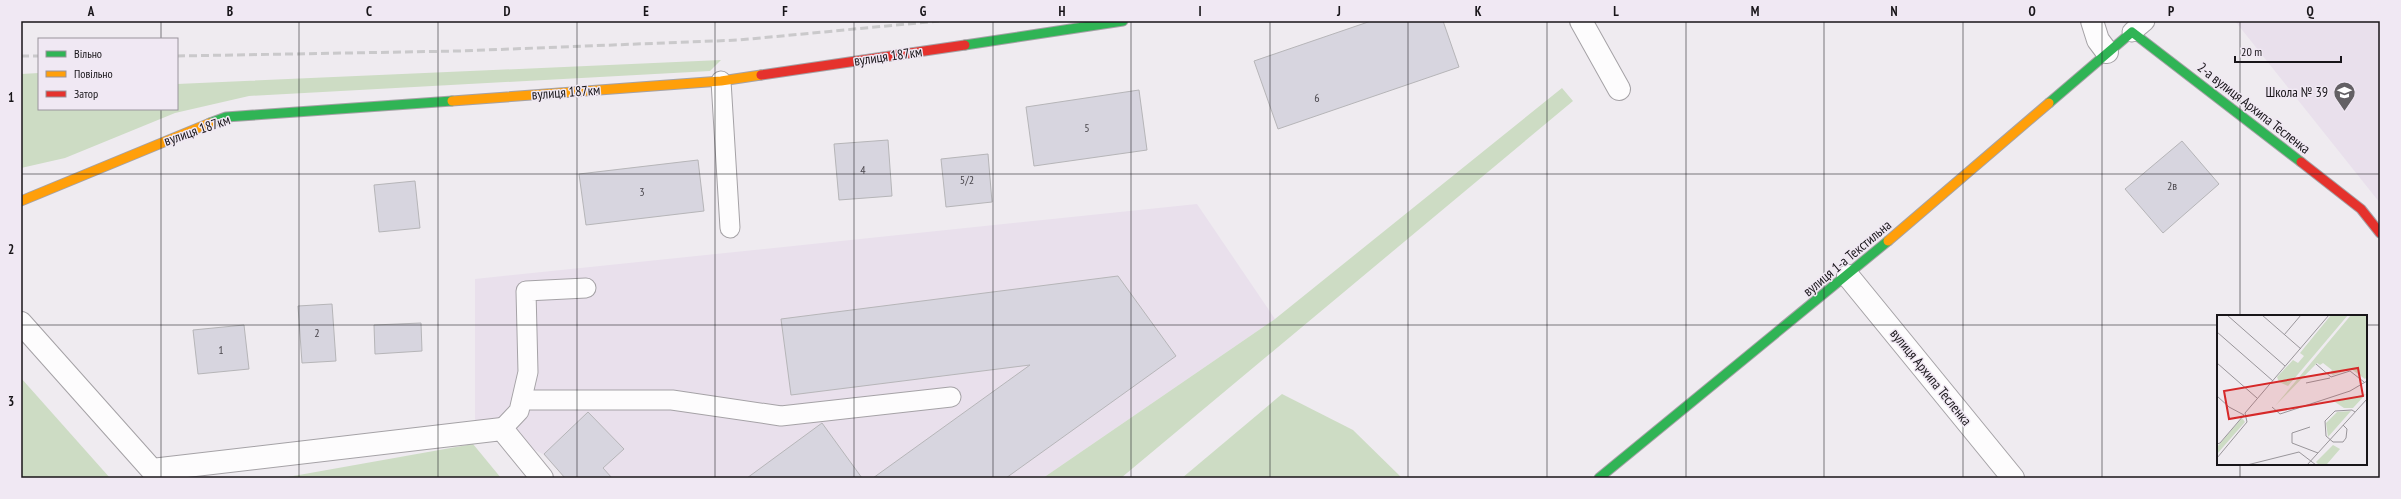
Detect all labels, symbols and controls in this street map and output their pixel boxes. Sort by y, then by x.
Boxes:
text: A [87,3,95,20]
text: B [227,3,233,20]
text: C [366,3,372,20]
text: D [504,3,511,20]
text: E [643,3,649,20]
text: F [782,3,788,20]
text: G [920,3,927,20]
text: H [1059,3,1066,20]
text: I [1198,3,1202,20]
text: J [1336,3,1341,20]
text: K [1475,3,1482,20]
text: L [1613,3,1619,20]
text: M [1751,3,1760,20]
text: N [1890,3,1898,20]
text: O [2028,3,2036,20]
text: P [2168,3,2174,20]
text: Q [2306,3,2314,20]
legend [38,38,178,110]
scale bar [2235,38,2341,64]
street label: вулиця 187км [853,42,923,70]
text: 20 m [2241,44,2262,59]
text: Вільно [74,46,102,61]
street label: 2-а вулиця Архипа Тесленка [2194,58,2314,158]
text: Повільно [74,66,113,81]
school or university icon: Школа № 39 [2331,79,2357,112]
street label: вулиця 187км [531,81,601,103]
place label: Школа № 39 [2265,83,2328,101]
text: Затор [74,86,98,101]
text: 1 [8,89,14,106]
house number: 6 [1314,90,1320,105]
street label: вулиця 187км [162,110,232,150]
house number: 5 [1084,120,1090,135]
house number: 4 [860,162,866,177]
house number: 5/2 [960,172,974,187]
house number: 2в [2167,178,2177,193]
house number: 3 [639,184,645,199]
street label: вулиця 1-а Текстильна [1799,216,1895,300]
text: 2 [8,241,14,258]
inset map [2217,315,2367,465]
house number: 2 [314,325,320,340]
street label: вулиця Архипа Тесленка [1886,325,1976,429]
house number: 1 [218,342,224,357]
text: 3 [8,393,14,410]

